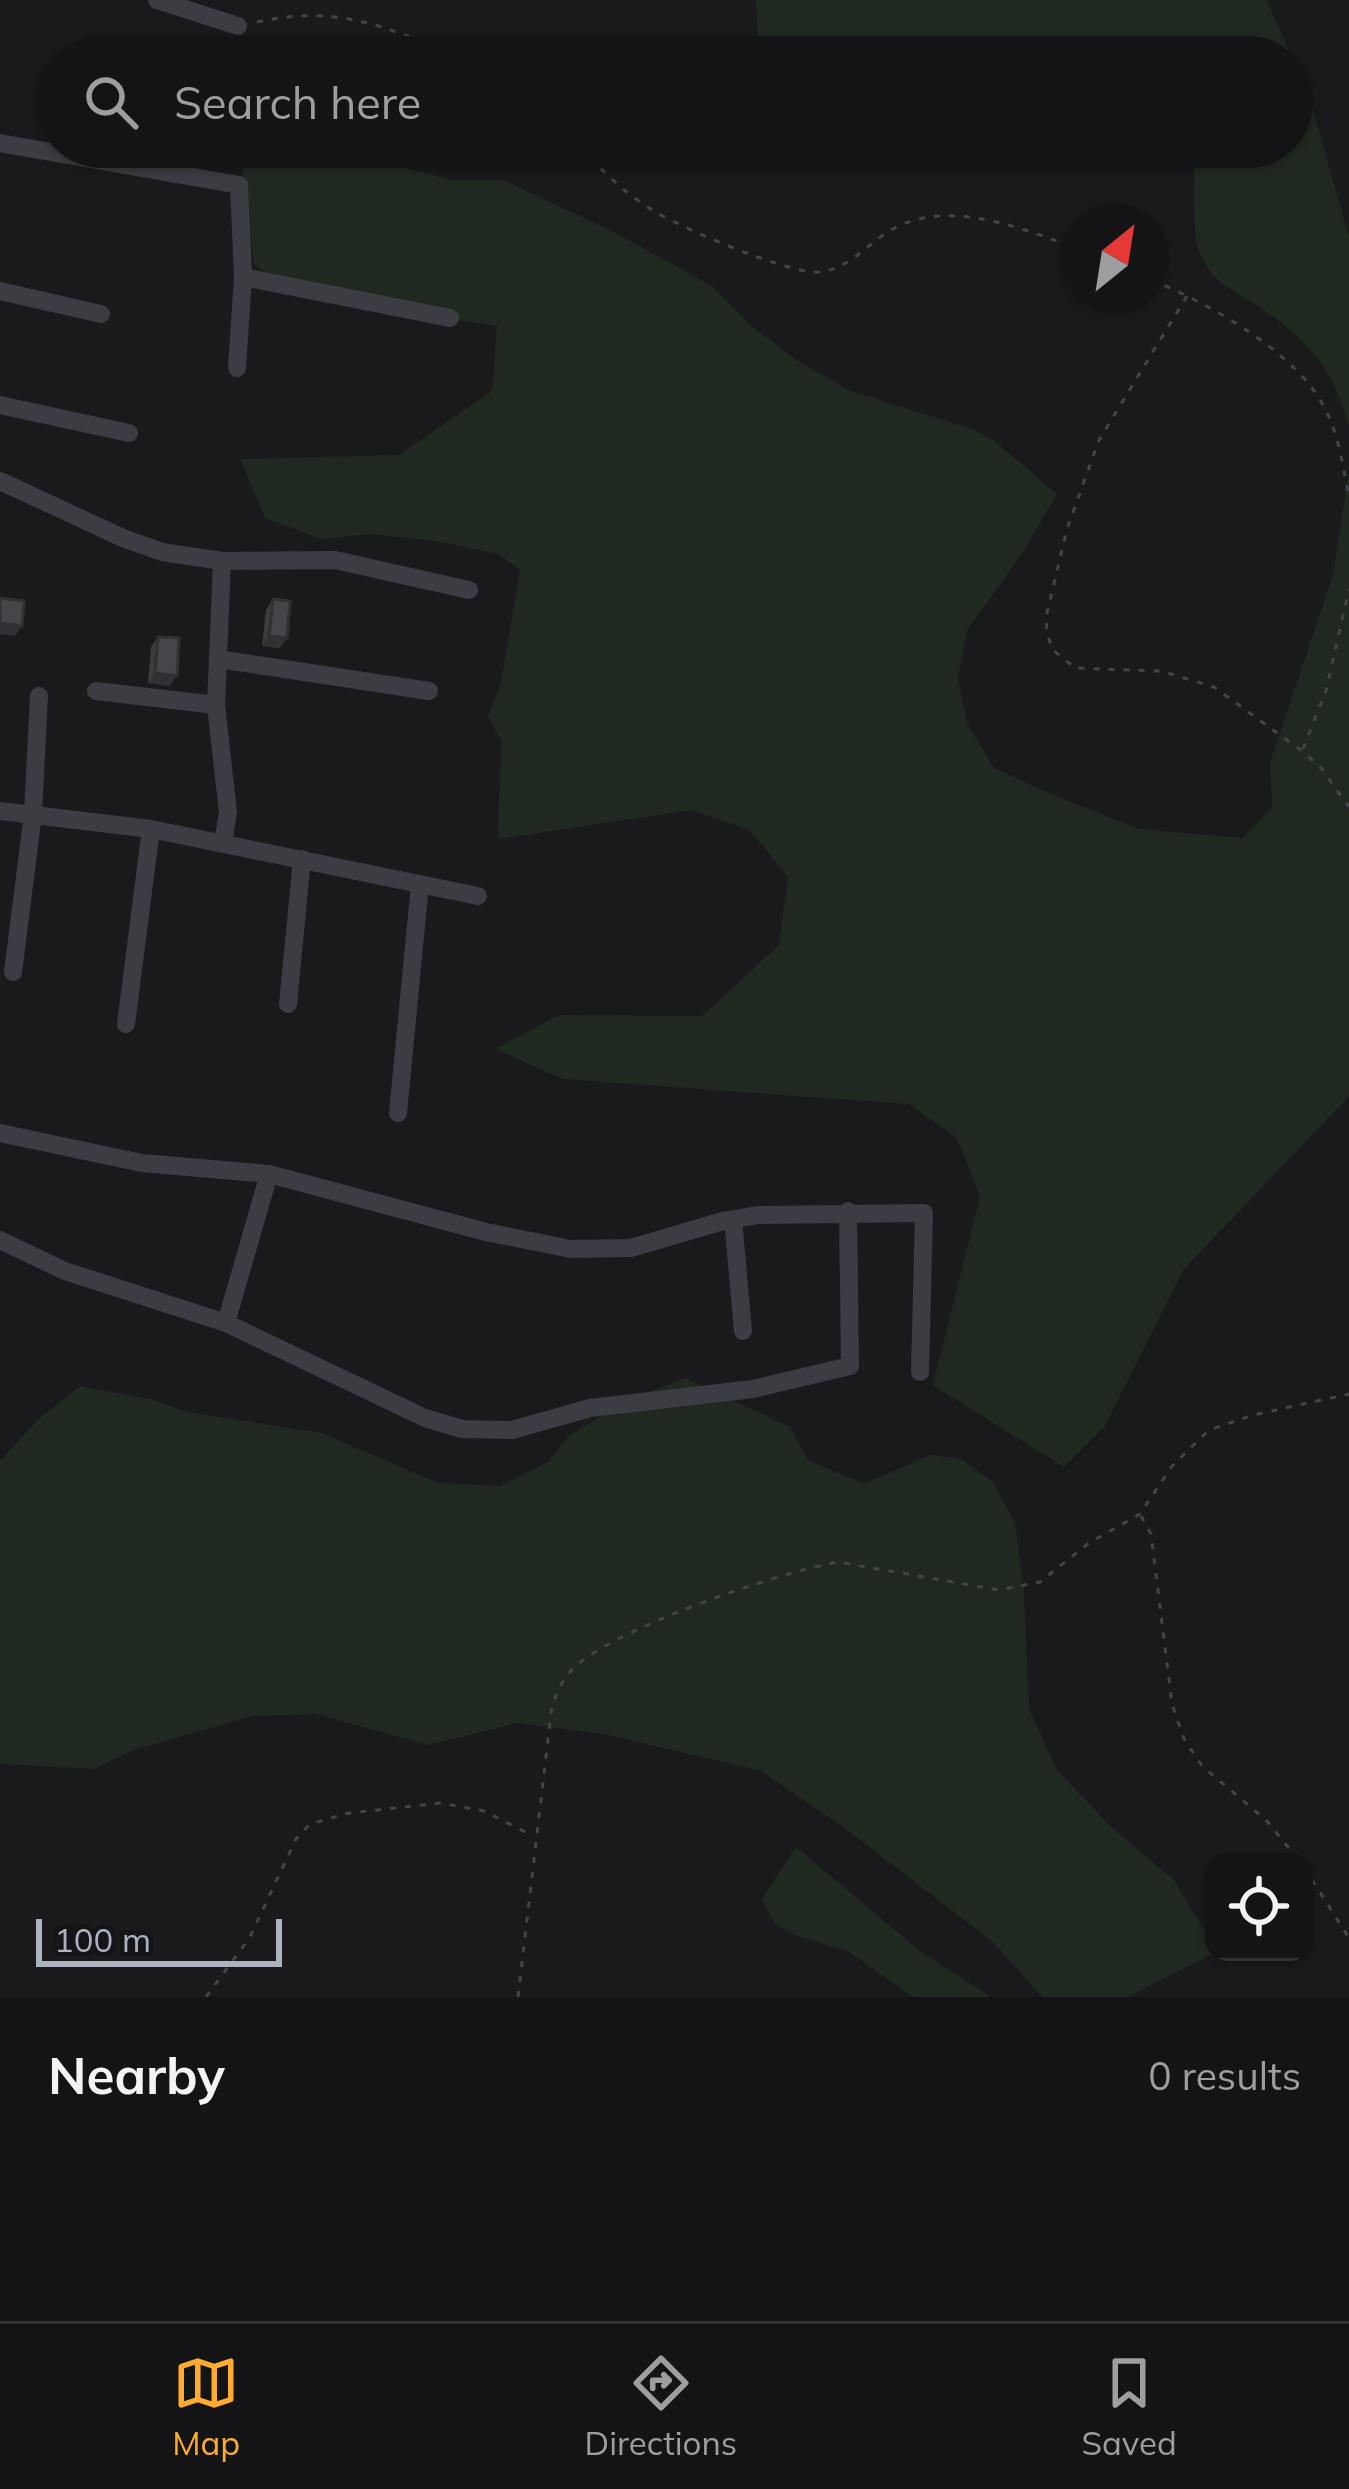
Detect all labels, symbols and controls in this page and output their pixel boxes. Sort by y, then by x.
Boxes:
search box [36,36,1313,168]
icon: search [78,69,144,135]
text: Search here [174,74,421,130]
north arrow [1061,204,1169,312]
map controls [1205,1853,1313,1961]
button: locate [1205,1853,1313,1961]
scale bar [36,1913,282,1966]
text: 100 m [54,1919,151,1960]
text: Nearby [48,2043,225,2107]
text: 0 results [1148,2051,1301,2100]
tab: Map [172,2350,240,2463]
tab: Directions [585,2350,737,2463]
tab: Saved [1082,2350,1177,2463]

